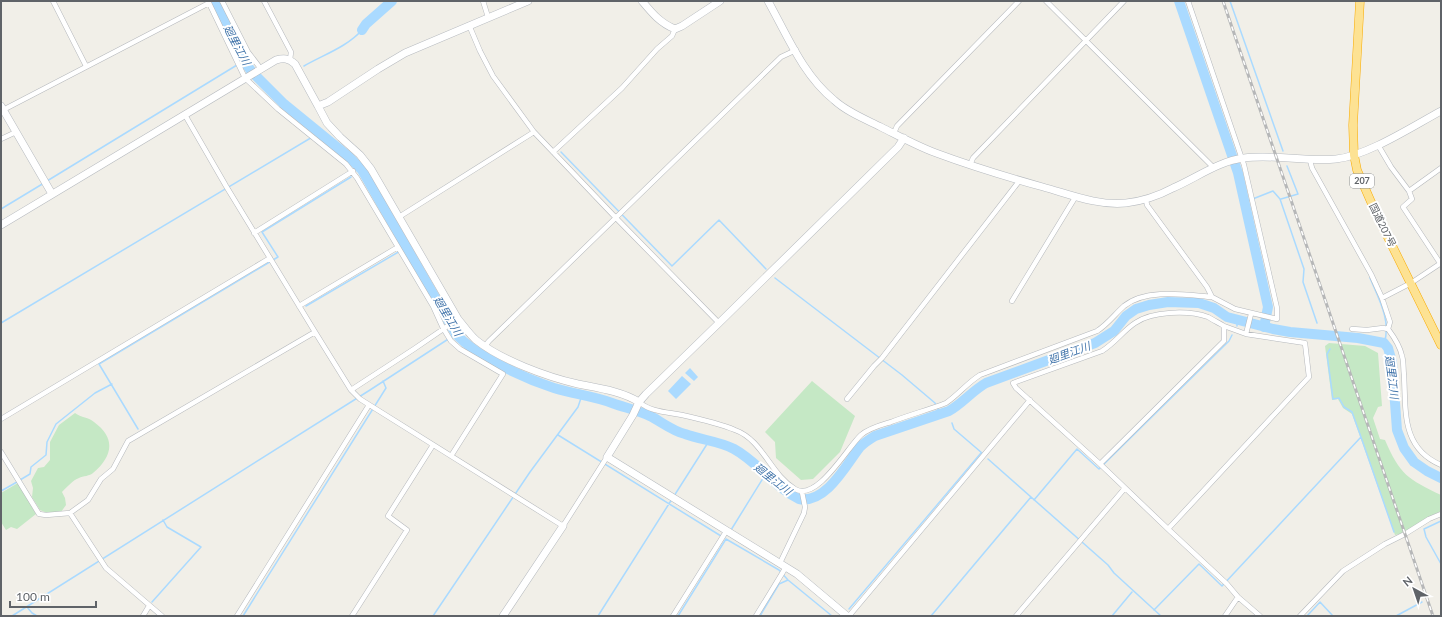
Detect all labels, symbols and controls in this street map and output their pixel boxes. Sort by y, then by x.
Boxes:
water label: 廻里江川 [221,22,254,68]
road number: 207 [1350,174,1374,188]
street label: 国道207号 [1367,201,1399,249]
water label: 廻里江川 [432,294,466,339]
water label: 廻里江川 [1046,339,1093,366]
water label: 廻里江川 [1383,354,1402,401]
water label: 廻里江川 [752,460,795,498]
north arrow [1394,569,1434,609]
text: N [1400,573,1415,589]
scale bar [10,583,96,609]
text: 100 m [16,589,50,604]

